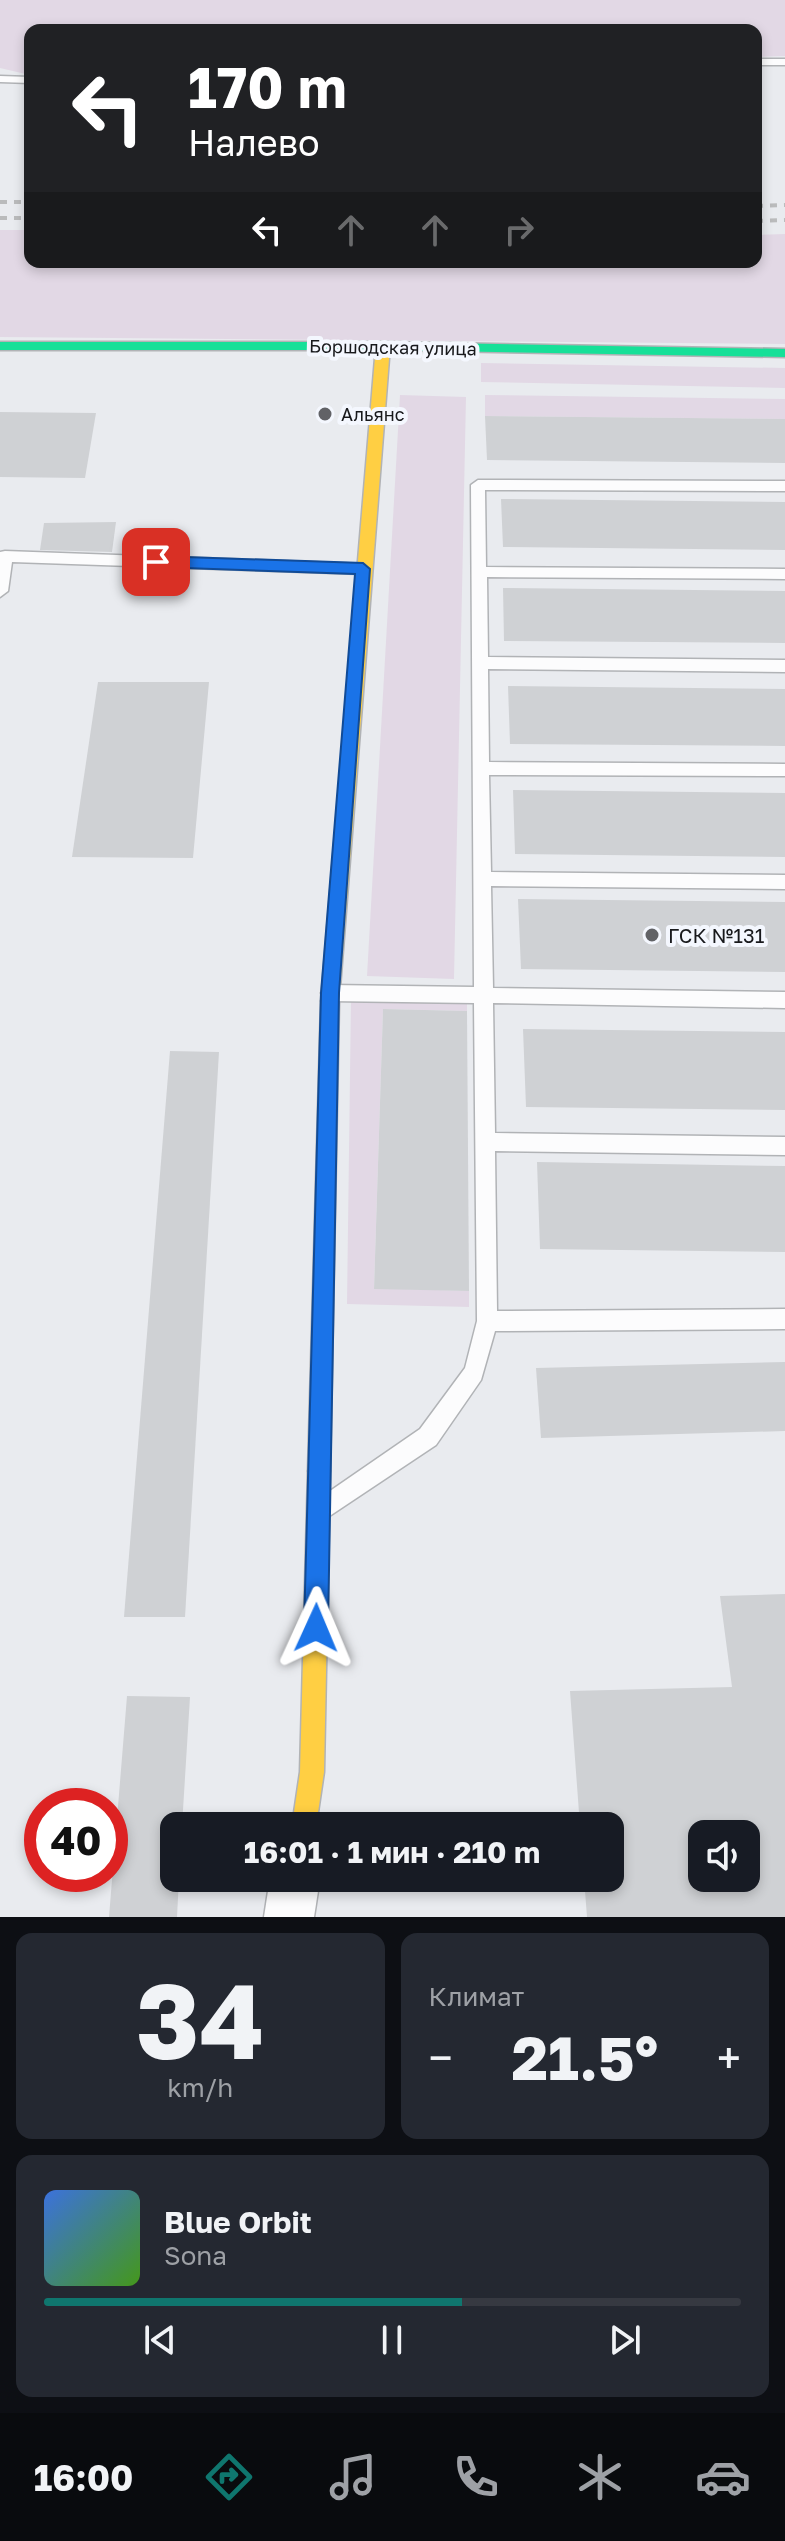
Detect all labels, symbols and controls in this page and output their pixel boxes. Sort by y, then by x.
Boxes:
text: 170 m [188,53,347,120]
icon: left [56,56,160,160]
text: Налево [188,121,320,164]
icon: left [245,208,289,252]
icon: ahead [329,208,373,252]
icon: ahead [413,208,457,252]
icon: right [497,208,541,252]
street label: Боршодская улица [309,335,477,359]
place label: Альянс [341,403,405,425]
marker: Альянс [316,405,334,423]
pin [122,528,190,596]
icon: arrive [134,540,178,584]
place label: ГСК №131 [668,923,765,947]
marker: ГСК №131 [643,926,661,944]
position arrow [274,1586,358,1670]
speed limit sign: 40 [24,1788,128,1892]
map controls [688,1820,760,1892]
button: sound [688,1820,760,1892]
text: 16:01 · 1 мин · 210 m [244,1834,540,1870]
text: 34 [136,1957,264,2082]
text: Климат [429,1981,524,2012]
text: 21.5° [511,2021,658,2093]
text: − [429,2031,453,2084]
text: + [717,2031,741,2084]
text: km/h [167,2072,233,2103]
text: Blue Orbit [164,2204,312,2240]
text: Sona [164,2240,227,2271]
icon: previous [138,2318,182,2362]
icon: pause [370,2318,414,2362]
icon: next [603,2318,647,2362]
icon: directions [201,2449,257,2505]
icon: music [325,2449,381,2505]
icon: phone [448,2449,504,2505]
icon: climate [572,2449,628,2505]
icon: car [695,2449,751,2505]
text: 16:00 [34,2456,134,2499]

